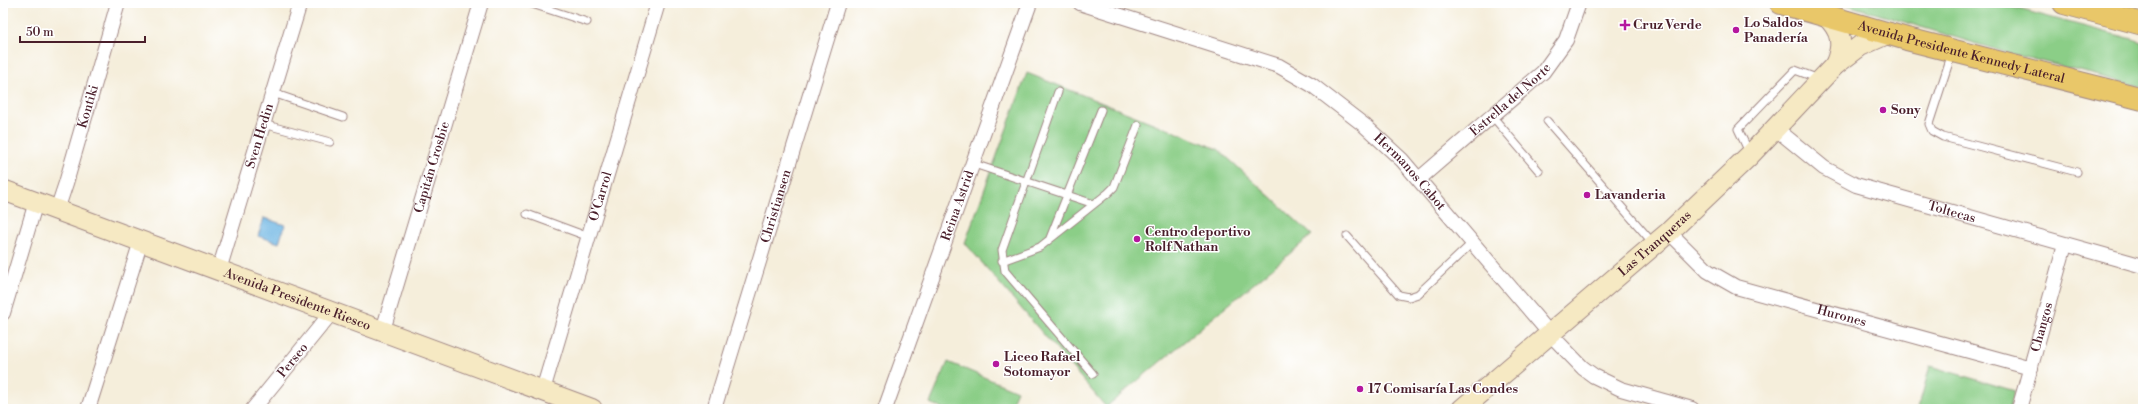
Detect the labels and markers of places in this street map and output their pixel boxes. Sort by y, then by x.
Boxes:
place label: Lo Saldos Panadería [1744,15,1809,46]
place label: Cruz Verde [1633,17,1702,33]
marker: Cruz Verde [1620,20,1630,30]
marker: Lo Saldos Panadería [1731,25,1741,35]
place label: Sony [1891,102,1921,118]
marker: Sony [1878,105,1888,115]
place label: Lavanderia [1595,187,1666,203]
marker: Lavanderia [1582,190,1592,200]
place label: Centro deportivo Rolf Nathan [1145,224,1251,255]
marker: Centro deportivo Rolf Nathan [1132,234,1142,244]
place label: Liceo Rafael Sotomayor [1004,349,1081,380]
marker: Liceo Rafael Sotomayor [991,359,1001,369]
place label: 17 Comisaría Las Condes [1368,381,1518,397]
marker: 17 Comisaría Las Condes [1355,384,1365,394]

